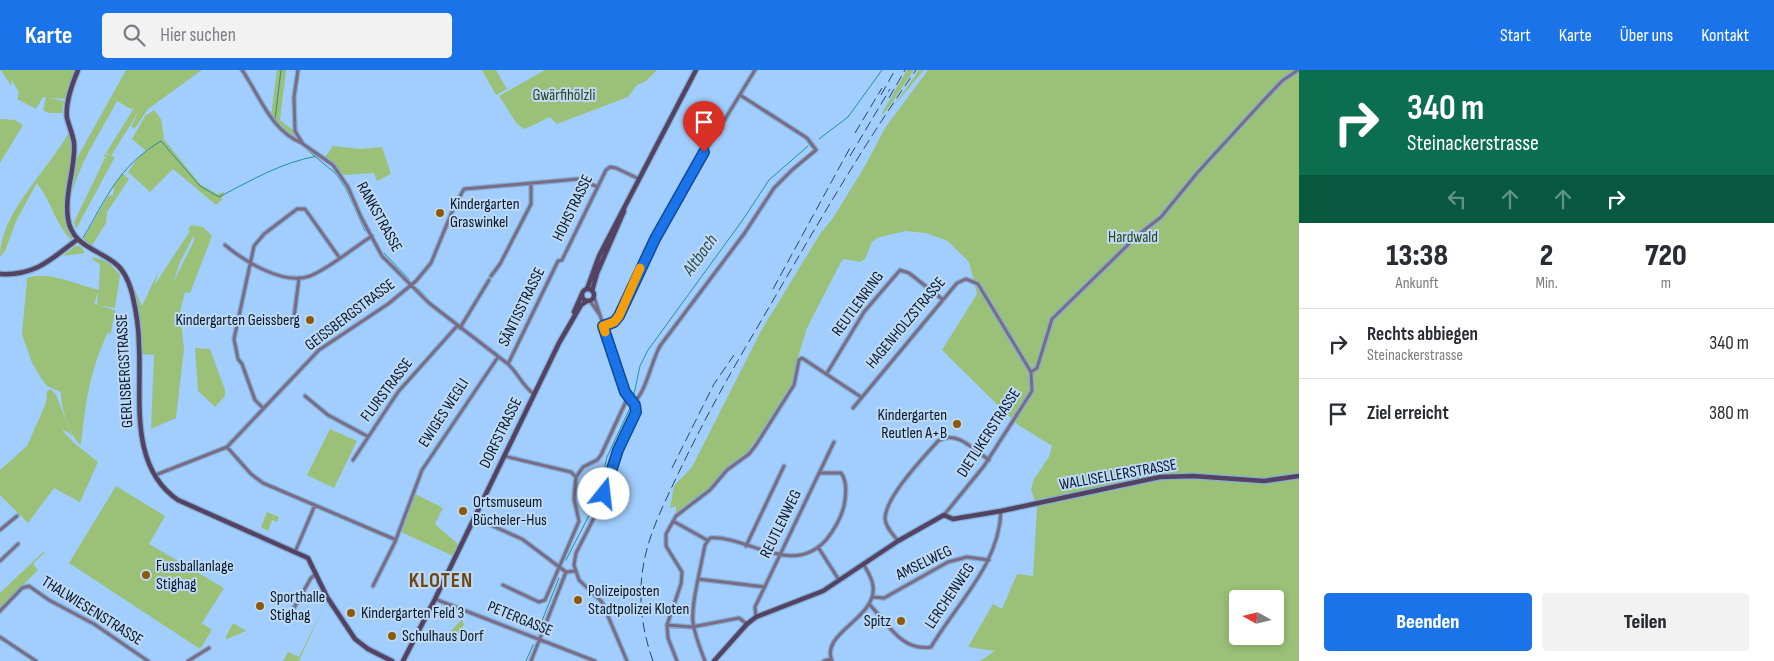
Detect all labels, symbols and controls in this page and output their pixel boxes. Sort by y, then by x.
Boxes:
search box [102,13,452,58]
text: Karte [25,21,72,50]
icon: search [120,21,148,49]
text: Hier suchen [160,24,236,47]
text: Start [1500,25,1531,46]
text: Karte [1559,25,1592,46]
text: Über uns [1620,25,1673,46]
text: Kontakt [1701,25,1749,46]
park label: Gwärfihölzli [533,86,596,105]
text: 340 m [1407,87,1484,130]
icon: right [1324,90,1389,155]
pin [683,101,725,152]
icon: arrive [690,108,718,136]
text: Steinackerstrasse [1407,130,1539,157]
street label: HOHSTRASSE [549,172,597,244]
street label: RANKSTRASSE [352,179,406,255]
icon: left [1443,185,1471,213]
icon: ahead [1496,185,1524,213]
icon: ahead [1549,185,1577,213]
icon: right [1602,185,1630,213]
place label: Kindergarten Graswinkel [450,195,520,232]
marker: Kindergarten Graswinkel [434,207,446,219]
park label: Hardwald [1108,228,1158,247]
water label: Altbach [678,230,722,280]
text: 13:38 [1386,238,1448,274]
text: 2 [1540,238,1553,274]
text: 720 [1645,238,1687,274]
street label: SÄNTISSTRASSE [495,264,549,350]
street label: REUTLENRING [828,268,888,340]
street label: HAGENHOLZSTRASSE [862,273,950,373]
text: Ankunft [1396,274,1439,293]
text: Min. [1535,274,1558,293]
text: m [1661,274,1671,293]
street label: GEISSBERGSTRASSE [301,275,399,355]
place label: Kindergarten Geissberg [176,311,300,330]
street label: GERLISBERGSTRASSE [113,313,137,429]
marker: Kindergarten Geissberg [304,314,316,326]
text: Rechts abbiegen [1367,323,1478,346]
icon: right [1324,330,1352,358]
text: 340 m [1709,332,1749,355]
text: Steinackerstrasse [1367,346,1463,365]
street label: FLURSTRASSE [357,354,417,426]
street label: EWIGES WEGLI [415,375,473,451]
street label: DIETLIKERSTRASSE [953,385,1025,481]
street label: DORFSTRASSE [476,394,526,472]
icon: arrive [1324,400,1352,428]
text: Ziel erreicht [1367,402,1449,425]
text: 380 m [1709,402,1749,425]
place label: Kindergarten Reutlen A+B [877,406,947,443]
marker: Kindergarten Reutlen A+B [951,418,963,430]
street label: WALLISELLERSTRASSE [1058,455,1178,495]
position arrow [577,467,629,519]
street label: REUTLENWEG [756,487,806,561]
place label: Ortsmuseum Bücheler-Hus [473,493,547,530]
marker: Ortsmuseum Bücheler-Hus [457,505,469,517]
street label: AMSELWEG [892,541,955,585]
place label: Fussballanlage Stighag [156,557,234,594]
street label: LERCHENWEG [921,559,979,633]
district label: KLOTEN [409,568,473,593]
marker: Fussballanlage Stighag [140,569,152,581]
street label: THALWIESENSTRASSE [38,572,146,650]
place label: Polizeiposten Stadtpolizei Kloten [588,582,689,619]
place label: Sporthalle Stighag [270,588,325,625]
north arrow [1229,590,1284,645]
map controls [1229,590,1284,645]
button: Beenden [1324,593,1532,651]
button: Teilen [1542,593,1749,651]
marker: Polizeiposten Stadtpolizei Kloten [572,594,584,606]
street label: PETERGASSE [485,597,555,641]
marker: Sporthalle Stighag [254,600,266,612]
place label: Kindergarten Feld 3 [361,604,464,623]
marker: Kindergarten Feld 3 [345,607,357,619]
place label: Spitz [864,612,891,631]
marker: Spitz [895,615,907,627]
place label: Schulhaus Dorf [402,627,484,646]
marker: Schulhaus Dorf [386,630,398,642]

